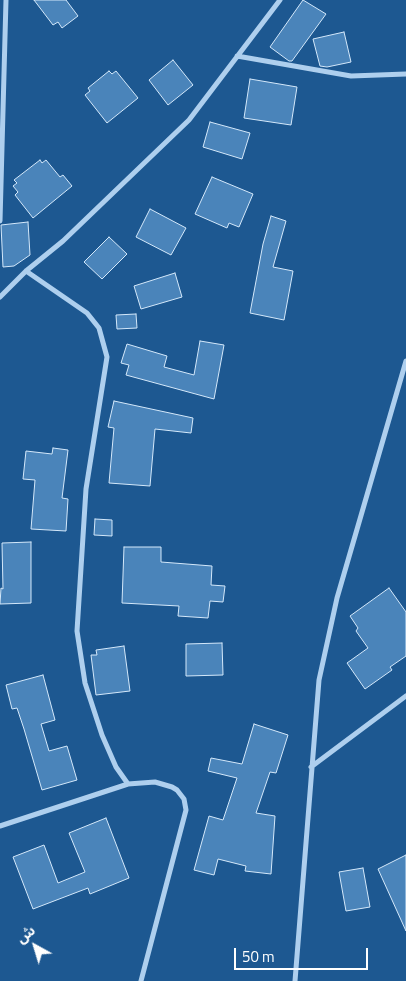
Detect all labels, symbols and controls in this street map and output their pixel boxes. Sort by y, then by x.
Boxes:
text: ش [11,920,39,948]
north arrow [10,921,60,971]
scale bar [236,938,370,970]
text: 50 m [242,945,275,968]

